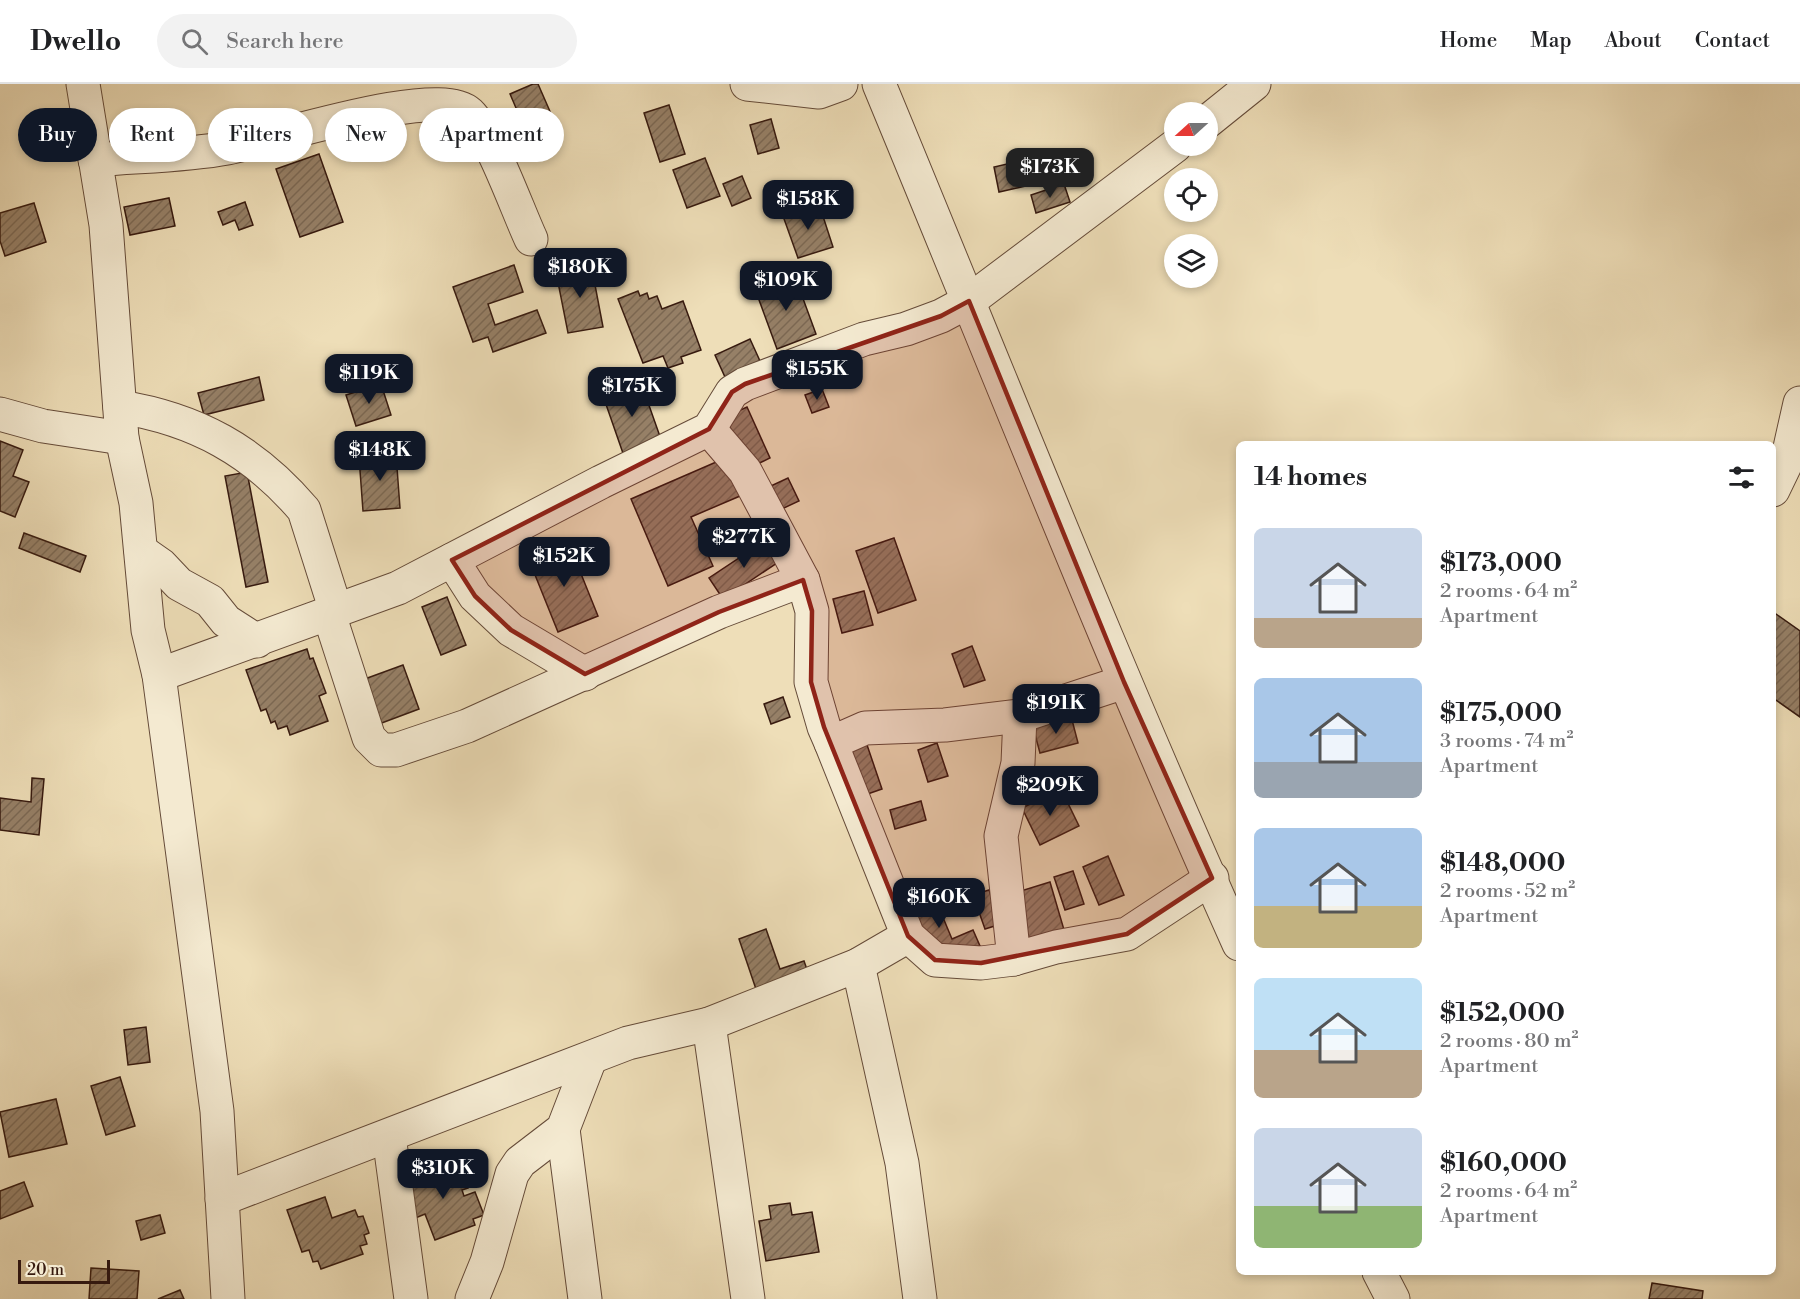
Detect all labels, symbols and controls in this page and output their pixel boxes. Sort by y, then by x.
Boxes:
search box [157,14,577,68]
text: Dwello [30,24,121,59]
icon: search [178,25,211,58]
text: Search here [226,28,344,55]
text: Home [1440,28,1497,54]
text: Map [1530,28,1572,54]
text: About [1605,28,1662,54]
text: Contact [1695,28,1770,54]
north arrow [1164,102,1218,156]
map controls [1164,102,1218,288]
chip: Buy [18,108,97,162]
chip: Rent [109,108,196,162]
chip: Filters [208,108,313,162]
chip: New [325,108,407,162]
chip: Apartment [419,108,564,162]
pin: $173K [1008,148,1092,199]
text: $173K [1020,155,1080,180]
button: locate [1164,168,1218,222]
pin: $158K [766,180,850,231]
text: $158K [777,187,839,212]
button: layers [1164,234,1218,288]
pin: $180K [538,248,622,299]
text: $180K [548,255,612,280]
pin: $109K [744,261,828,312]
text: $109K [754,268,818,293]
pin: $155K [775,350,859,401]
pin: $119K [327,354,411,405]
text: $155K [786,357,848,382]
text: $119K [339,361,399,386]
pin: $175K [590,367,674,418]
text: $175K [602,374,662,399]
pin: $148K [338,431,422,482]
text: $148K [349,438,411,463]
text: 14 homes [1254,461,1367,493]
icon: filters [1725,461,1758,494]
pin: $277K [702,518,786,569]
text: $277K [712,525,776,550]
pin: $152K [522,537,606,588]
text: $152K [533,544,595,569]
text: $173,000 [1440,547,1562,579]
icon: home [1302,552,1374,624]
text: 2 rooms · 64 m² [1440,579,1577,604]
text: Apartment [1440,604,1538,629]
pin: $191K [1014,684,1098,735]
text: $191K [1027,691,1085,716]
text: $175,000 [1440,697,1562,729]
icon: home [1302,702,1374,774]
text: 3 rooms · 74 m² [1440,729,1573,754]
text: Apartment [1440,754,1538,779]
pin: $209K [1008,766,1092,817]
text: $209K [1016,773,1084,798]
text: $148,000 [1440,847,1565,879]
icon: home [1302,852,1374,924]
pin: $160K [897,878,981,929]
text: 2 rooms · 52 m² [1440,879,1575,904]
text: $160K [907,885,971,910]
text: Apartment [1440,904,1538,929]
text: $152,000 [1440,997,1565,1029]
icon: home [1302,1002,1374,1074]
text: 2 rooms · 80 m² [1440,1029,1578,1054]
text: Apartment [1440,1054,1538,1079]
text: $160,000 [1440,1147,1567,1179]
pin: $310K [401,1149,485,1200]
icon: home [1302,1152,1374,1224]
text: $310K [411,1156,475,1181]
text: 2 rooms · 64 m² [1440,1179,1577,1204]
text: Apartment [1440,1204,1538,1229]
scale bar [18,1257,110,1284]
text: 20 m [27,1260,64,1280]

